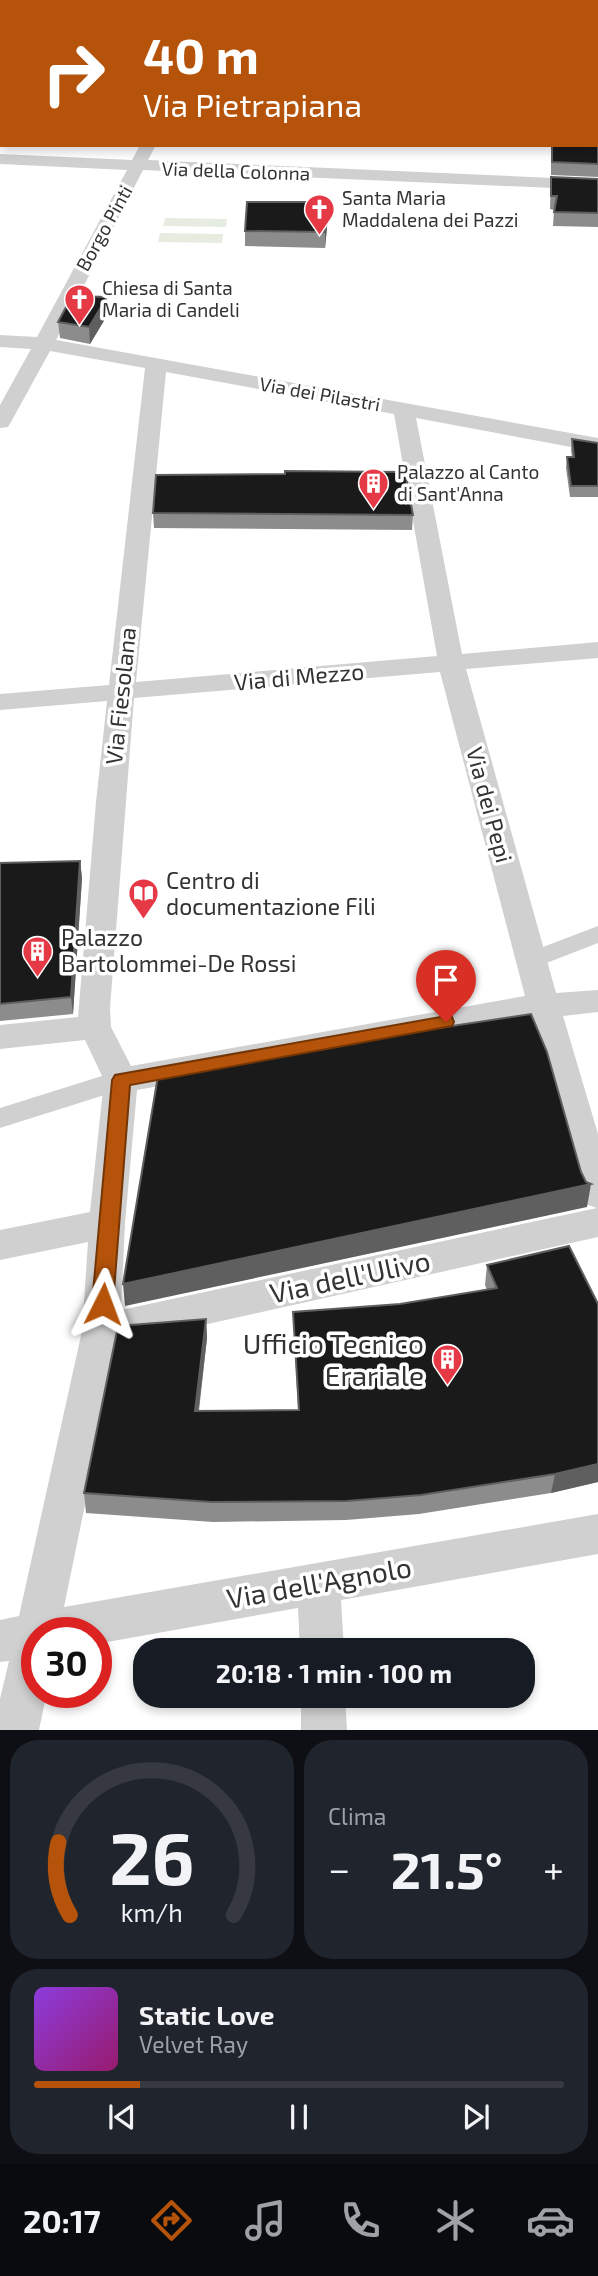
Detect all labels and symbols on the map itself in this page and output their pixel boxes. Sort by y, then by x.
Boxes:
street label: Via della Colonna [161,156,311,185]
street label: Borgo Pinti [71,181,137,275]
place label: Santa Maria Maddalena dei Pazzi [342,186,519,231]
church icon: Santa Maria Maddalena dei Pazzi [302,192,336,236]
place label: Chiesa di Santa Maria di Candeli [102,276,240,321]
church icon: Chiesa di Santa Maria di Candeli [62,282,96,326]
street label: Via dei Pilastri [258,372,382,415]
place label: Palazzo al Canto di Sant'Anna [397,460,539,505]
building icon: Palazzo al Canto di Sant'Anna [357,466,391,510]
street label: Via Fiesolana [99,626,141,766]
street label: Via di Mezzo [233,656,365,696]
street label: Via dei Pepi [461,744,519,866]
place label: Centro di documentazione Fili [166,866,376,920]
library icon: Centro di documentazione Fili [126,877,160,921]
place label: Palazzo Bartolommei-De Rossi [61,923,297,977]
building icon: Palazzo Bartolommei-De Rossi [21,934,55,978]
pin [416,950,476,1022]
street label: Via dell'Ulivo [266,1242,433,1310]
position arrow [66,1267,140,1341]
place label: Ufficio Tecnico Erariale [243,1326,424,1392]
building icon: Ufficio Tecnico Erariale [430,1343,464,1387]
street label: Via dell'Agnolo [224,1549,414,1615]
speed limit sign: 30 [21,1617,112,1708]

